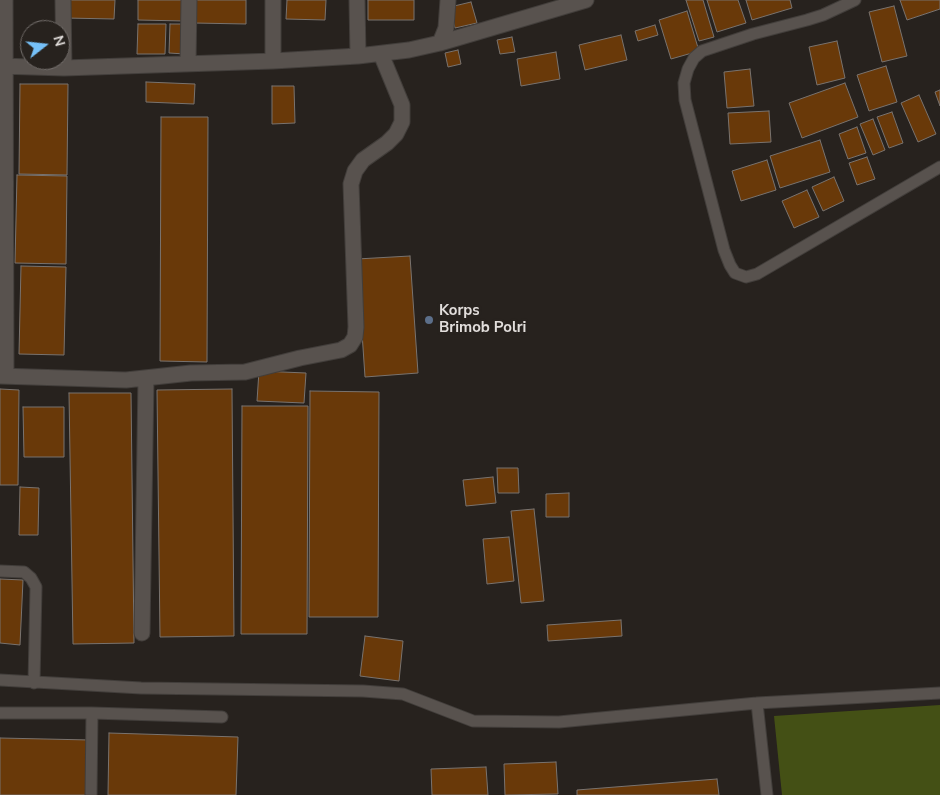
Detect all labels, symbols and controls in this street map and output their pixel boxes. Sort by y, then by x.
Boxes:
north arrow [20,20,70,70]
text: N [48,33,70,49]
place label: Korps Brimob Polri [439,302,526,337]
marker: Korps Brimob Polri [423,314,435,326]

